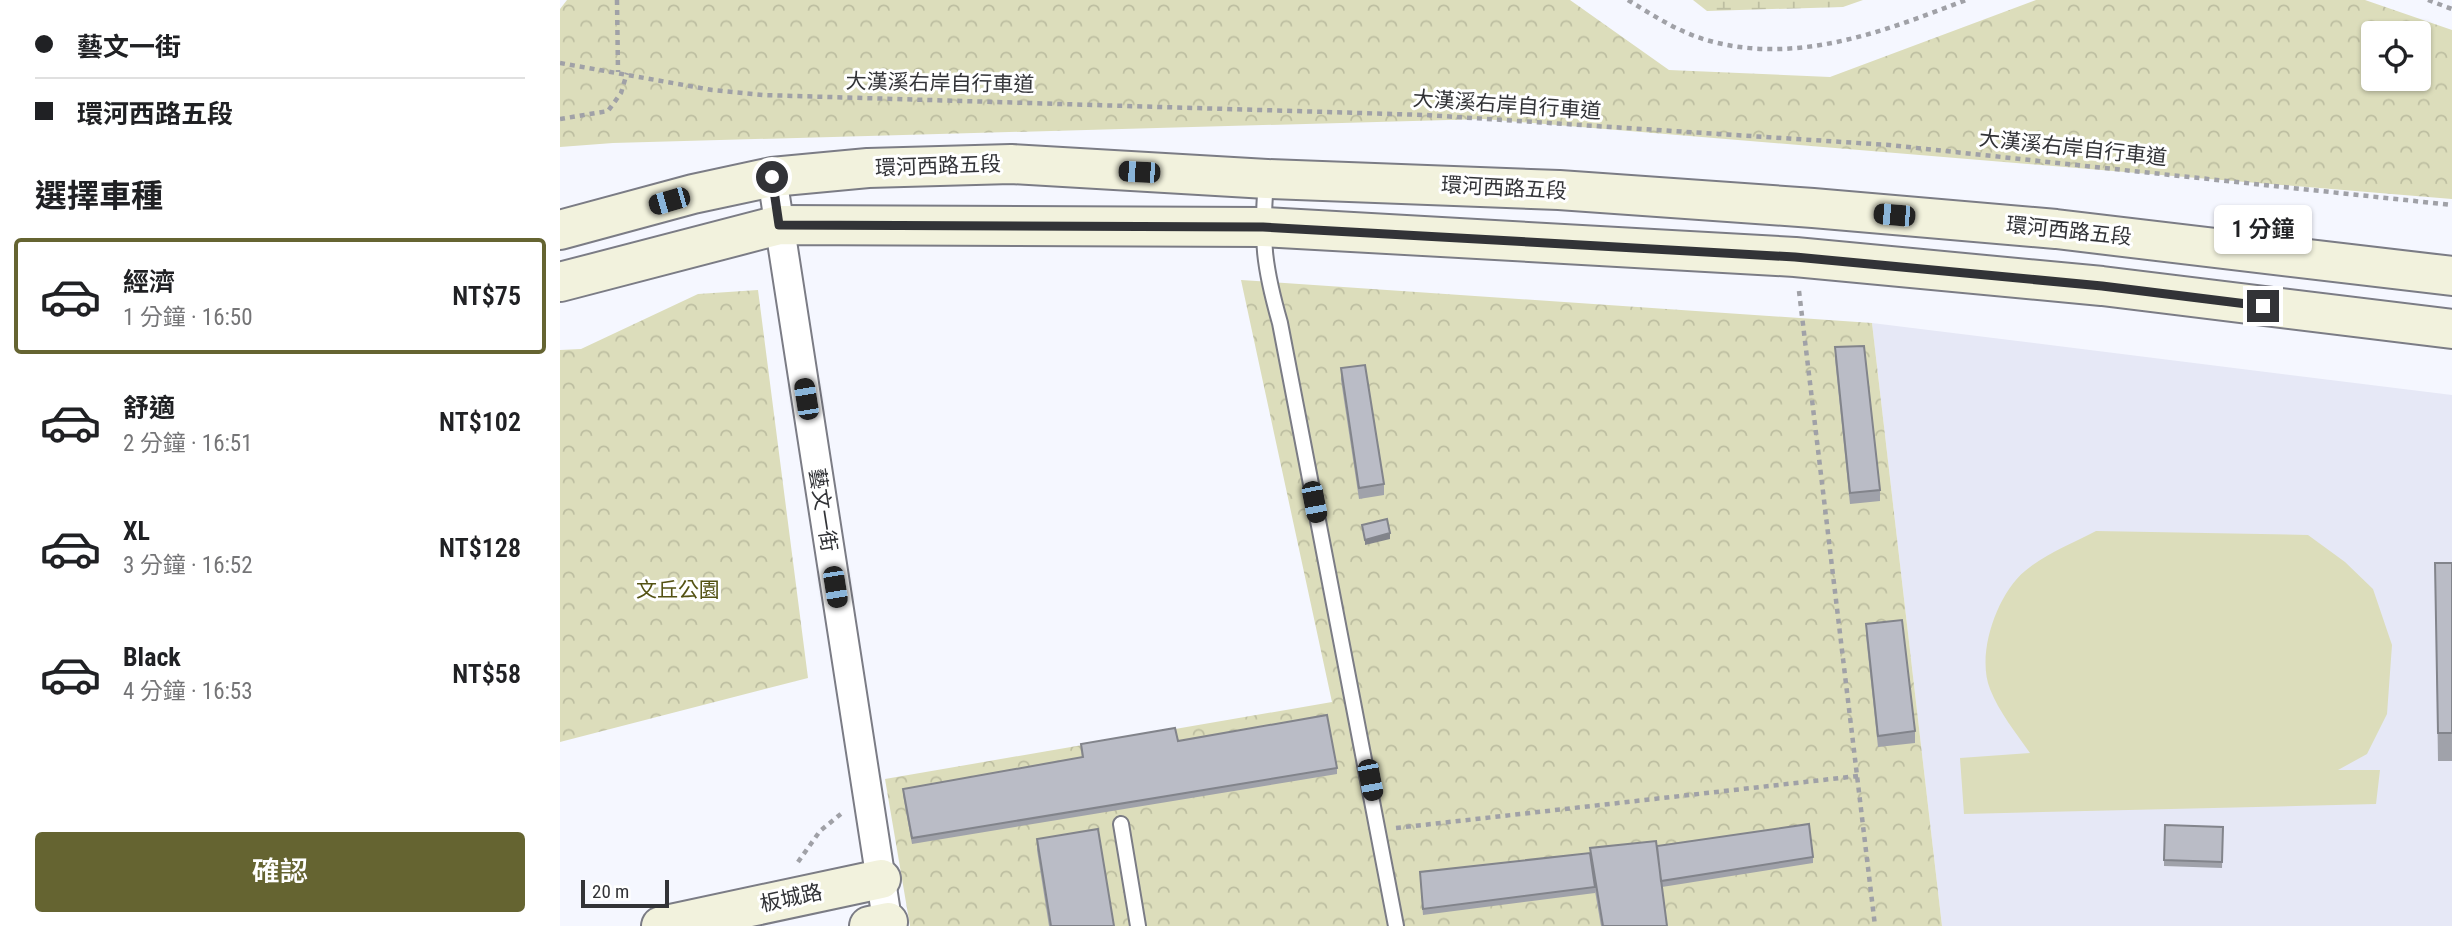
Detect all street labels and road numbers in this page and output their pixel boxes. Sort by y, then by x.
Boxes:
street label: 大漢溪右岸自行車道 [845,69,1035,97]
street label: 大漢溪右岸自行車道 [1412,86,1602,124]
street label: 大漢溪右岸自行車道 [1978,126,2168,170]
street label: 環河西路五段 [875,152,1001,180]
street label: 環河西路五段 [1440,173,1568,203]
street label: 環河西路五段 [2005,212,2133,250]
street label: 藝文一街 [805,467,841,553]
street label: 板城路 [758,880,824,916]

